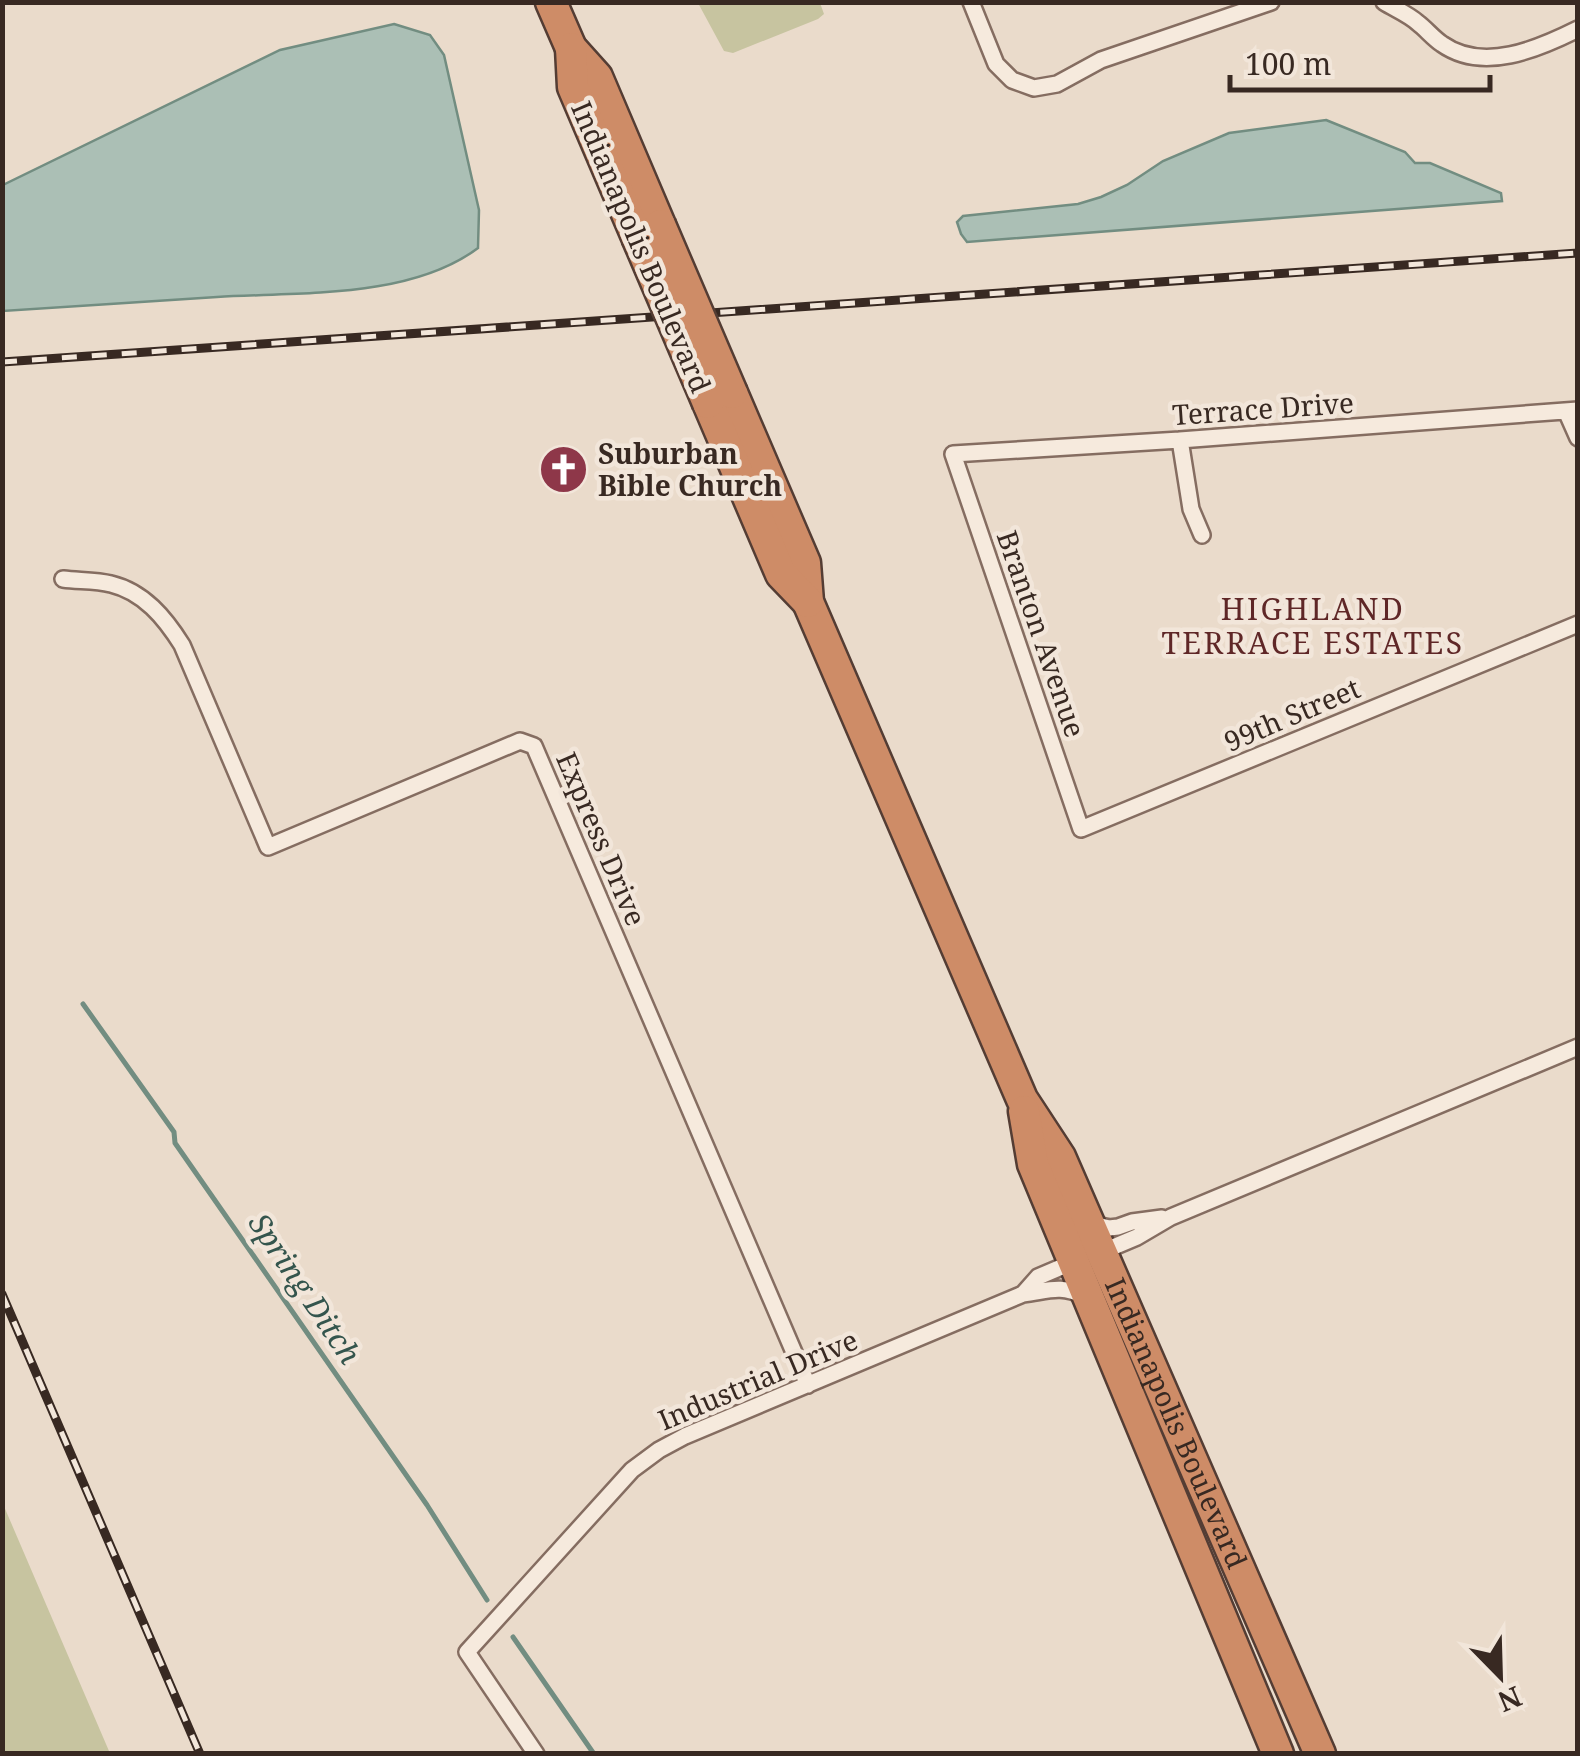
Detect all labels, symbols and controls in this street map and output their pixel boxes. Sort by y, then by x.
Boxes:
scale bar [1230,30,1490,92]
text: 100 m [1245,43,1331,84]
street label: Indianapolis Boulevard [563,95,721,398]
street label: Terrace Drive [1171,383,1355,433]
place label: Suburban Bible Church [598,434,782,504]
church icon: Suburban Bible Church [537,444,589,496]
street label: Branton Avenue [989,525,1095,742]
district label: HIGHLAND TERRACE ESTATES [1161,588,1465,663]
street label: 99th Street [1218,668,1366,760]
street label: Express Drive [548,746,656,931]
water label: Spring Ditch [240,1205,371,1372]
street label: Indianapolis Boulevard [1097,1272,1257,1574]
street label: Industrial Drive [652,1320,863,1438]
north arrow [1450,1626,1550,1726]
text: N [1493,1678,1528,1722]

